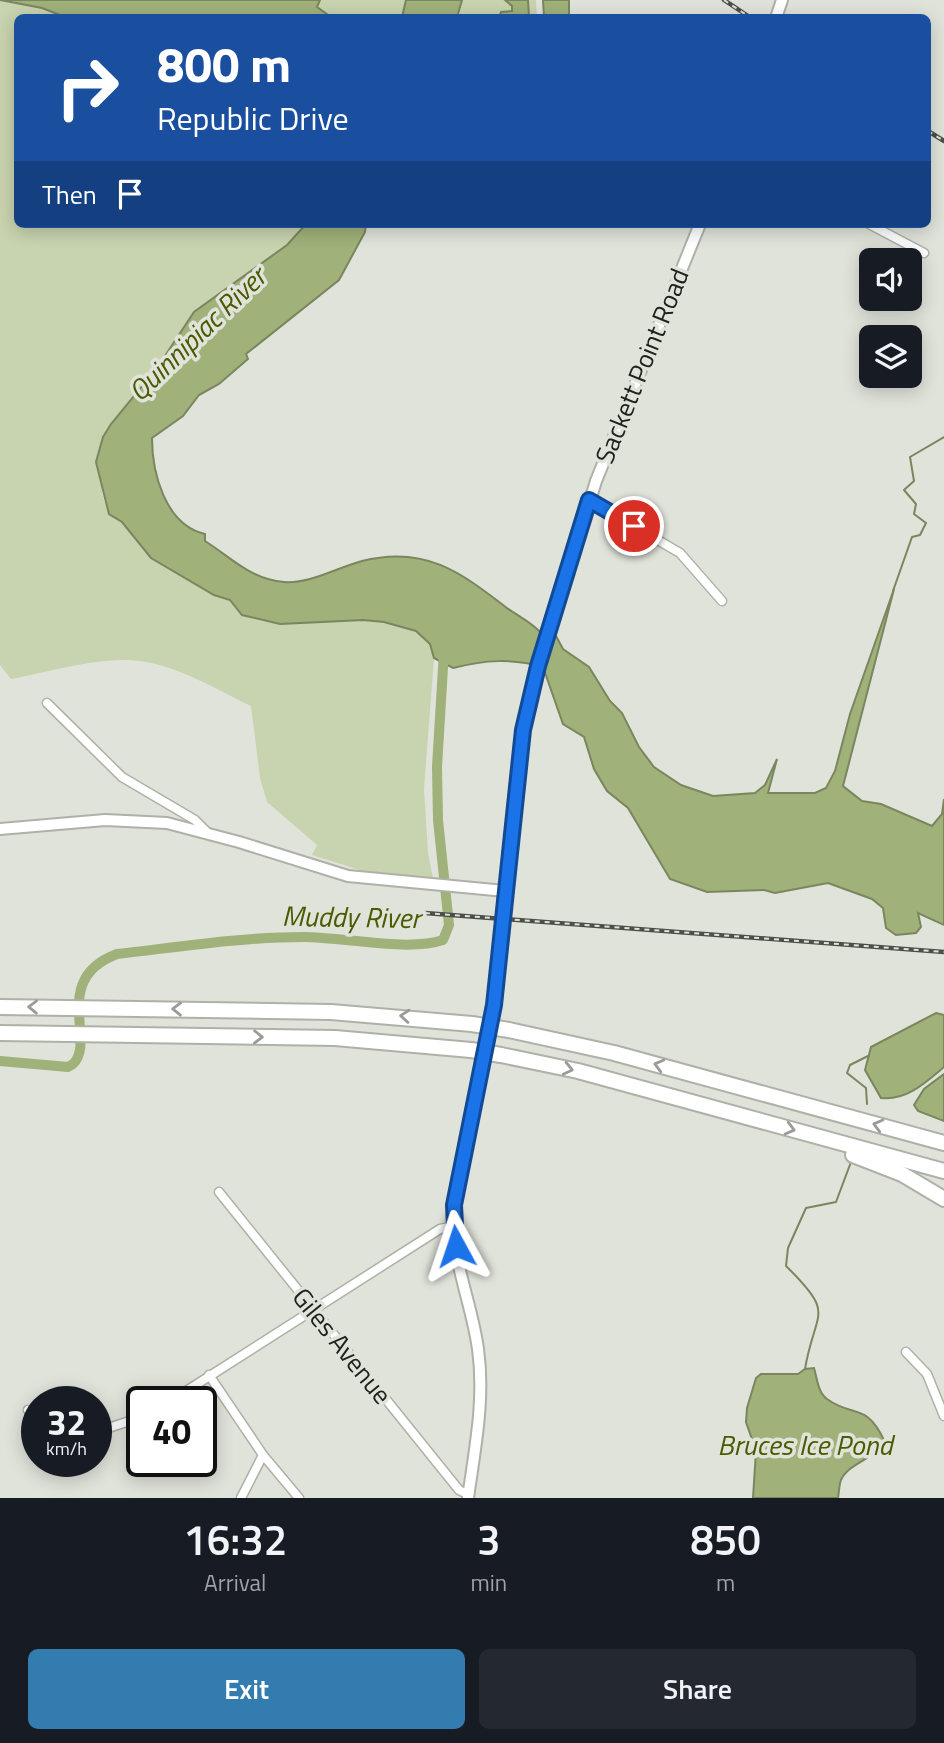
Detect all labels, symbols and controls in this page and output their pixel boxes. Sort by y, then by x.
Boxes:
text: 800 m [157,26,291,101]
icon: right [42,42,133,133]
text: Republic Drive [157,94,349,142]
text: Then [42,175,97,214]
icon: arrive [111,175,149,213]
map controls [859,248,922,388]
button: sound [859,248,922,311]
water label: Quinnipiac River [118,254,278,411]
street label: Sackett Point Road [585,262,698,469]
button: layers [859,325,922,388]
pin [604,496,664,556]
icon: arrive [615,507,653,545]
water label: Muddy River [281,894,424,939]
one-way arrow [27,999,38,1015]
one-way arrow [171,1002,182,1017]
one-way arrow [399,1009,410,1024]
one-way arrow [253,1029,264,1045]
one-way arrow [653,1059,665,1073]
one-way arrow [562,1061,574,1075]
one-way arrow [872,1119,884,1133]
one-way arrow [784,1121,796,1135]
position arrow [419,1209,493,1283]
street label: Giles Avenue [283,1279,402,1412]
speed limit sign: 40 [126,1386,217,1477]
text: 32 [47,1395,86,1449]
water label: Bruces Ice Pond [718,1423,895,1466]
text: km/h [46,1435,87,1462]
text: 16:32 [183,1507,287,1571]
text: 3 [477,1507,501,1571]
text: 850 [690,1507,761,1571]
text: Arrival [204,1565,266,1600]
text: min [470,1565,507,1600]
text: m [716,1565,735,1600]
button: Exit [28,1649,465,1729]
button: Share [479,1649,916,1729]

